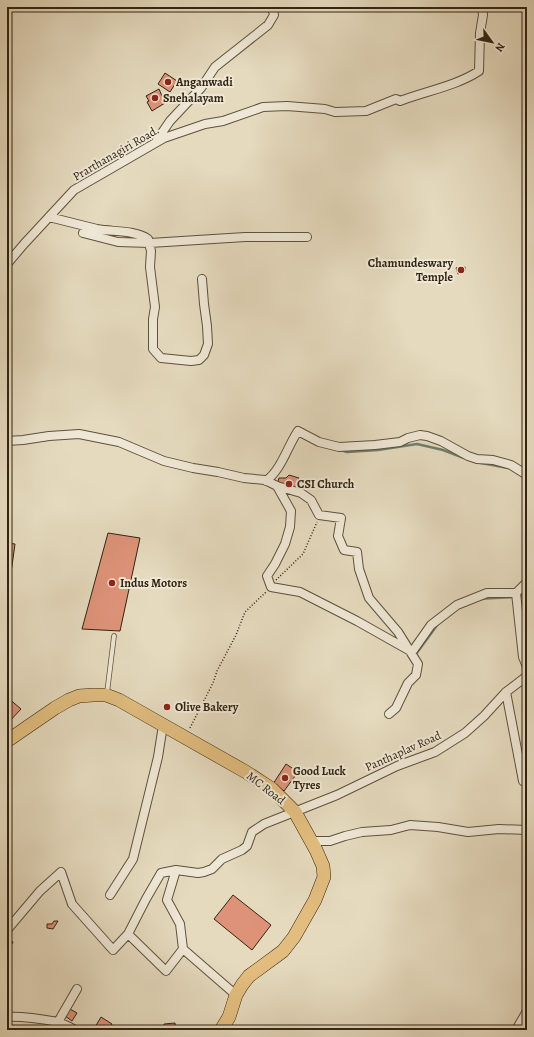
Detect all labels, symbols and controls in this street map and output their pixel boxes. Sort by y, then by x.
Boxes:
north arrow [472,22,512,62]
text: N [491,40,508,55]
place label: Anganwadi [175,74,233,90]
marker: Anganwadi [163,77,173,87]
place label: Snehalayam [163,90,224,106]
marker: Snehalayam [150,93,160,103]
street label: Prarthanagiri Road. [70,122,162,184]
place label: Chamundeswary Temple [368,255,453,285]
marker: Chamundeswary Temple [456,265,466,275]
place label: CSI Church [297,476,355,492]
marker: CSI Church [284,479,294,489]
place label: Indus Motors [120,575,187,591]
marker: Indus Motors [107,578,117,588]
place label: Olive Bakery [175,699,239,715]
marker: Olive Bakery [162,702,172,712]
street label: Panthaplav Road [362,727,444,775]
place label: Good Luck Tyres [293,763,347,793]
street label: MC Road [243,768,289,808]
marker: Good Luck Tyres [280,773,290,783]

